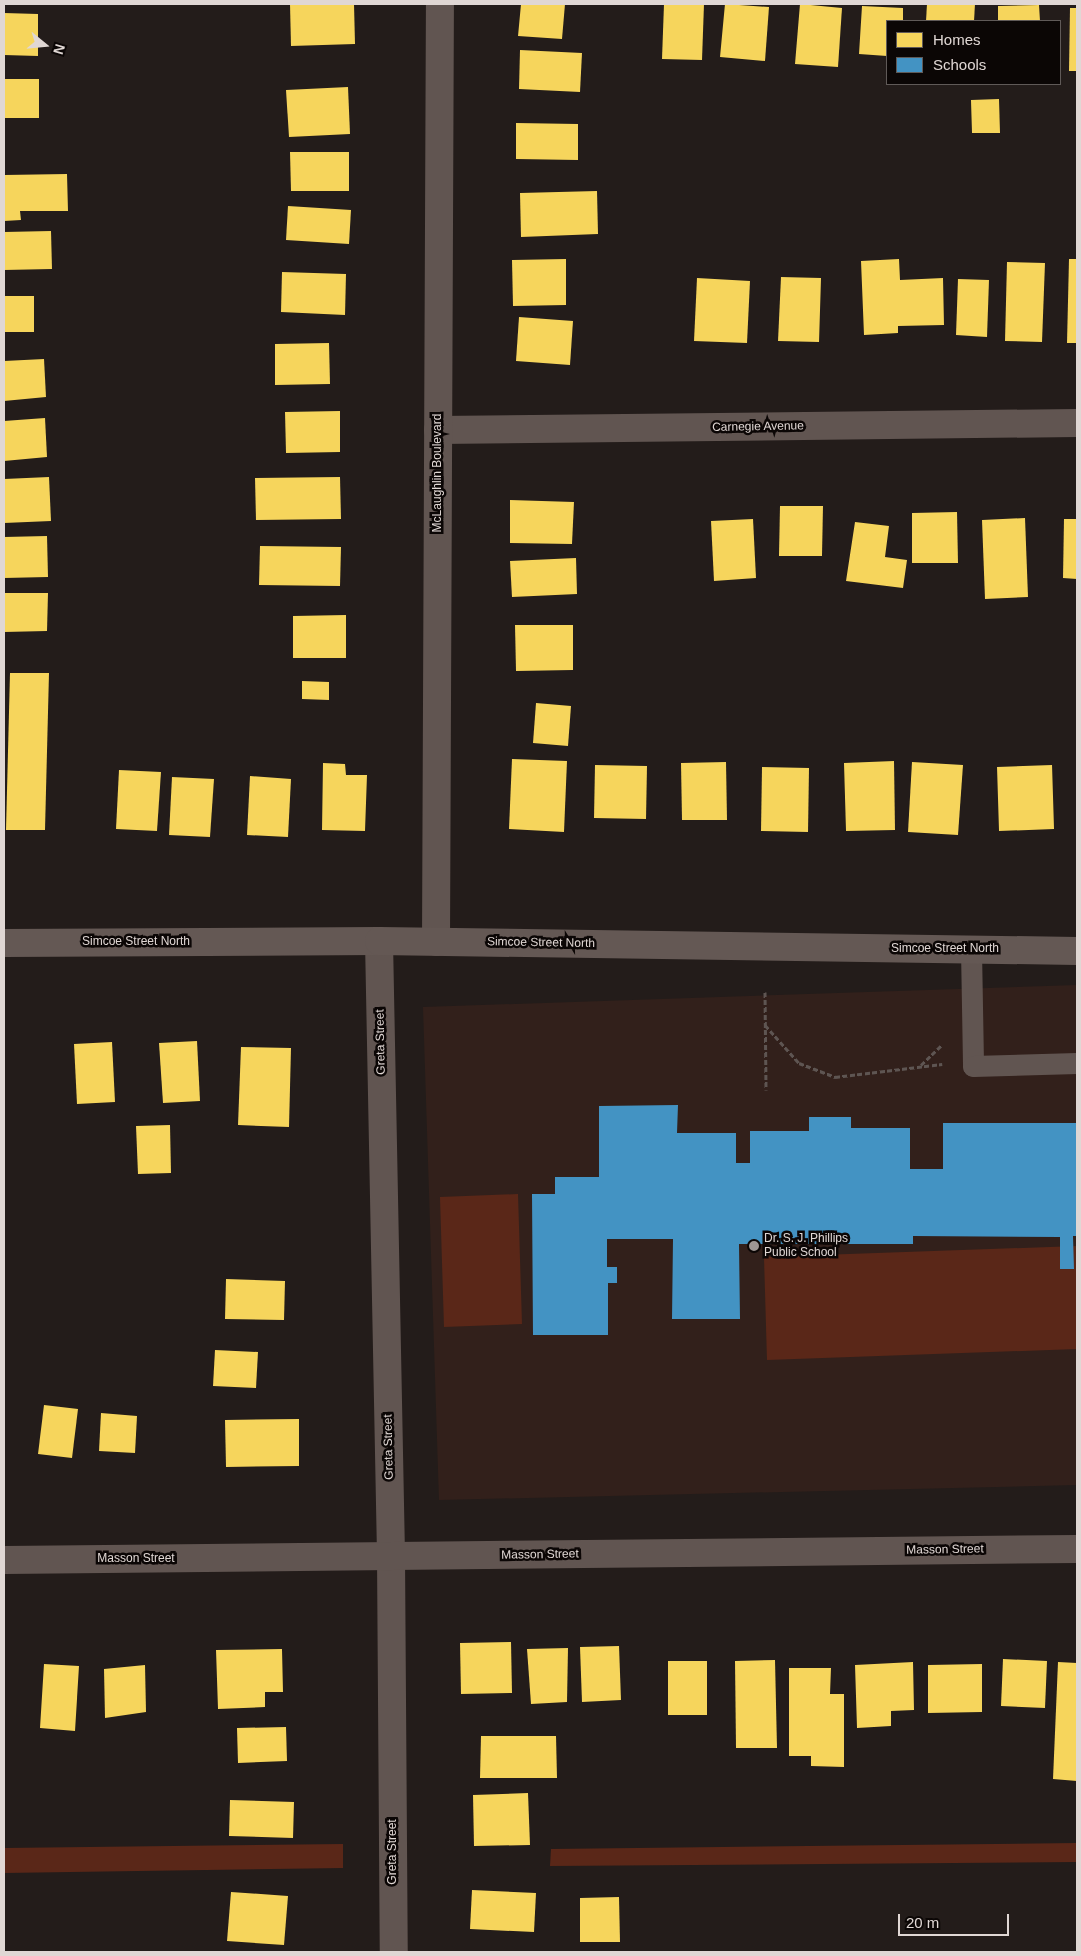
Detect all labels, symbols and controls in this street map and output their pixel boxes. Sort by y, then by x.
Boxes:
north arrow [20,20,70,70]
legend [886,20,1061,85]
text: Homes [933,31,981,48]
text: N [50,42,68,57]
text: Schools [933,56,986,73]
street label: McLaughlin Boulevard [431,414,445,532]
street label: Carnegie Avenue [712,419,804,435]
street label: Simcoe Street North [82,935,190,949]
street label: Simcoe Street North [487,935,595,951]
street label: Simcoe Street North [891,942,999,956]
street label: Greta Street [373,1009,389,1075]
place label: Dr. S. J. Phillips Public School [764,1232,848,1260]
marker: Dr. S. J. Phillips Public School [748,1240,760,1252]
street label: Greta Street [381,1414,397,1480]
street label: Masson Street [906,1542,984,1558]
street label: Masson Street [501,1547,579,1563]
street label: Masson Street [97,1552,175,1566]
street label: Greta Street [386,1819,400,1885]
scale bar [901,1904,1012,1936]
text: 20 m [906,1914,939,1931]

